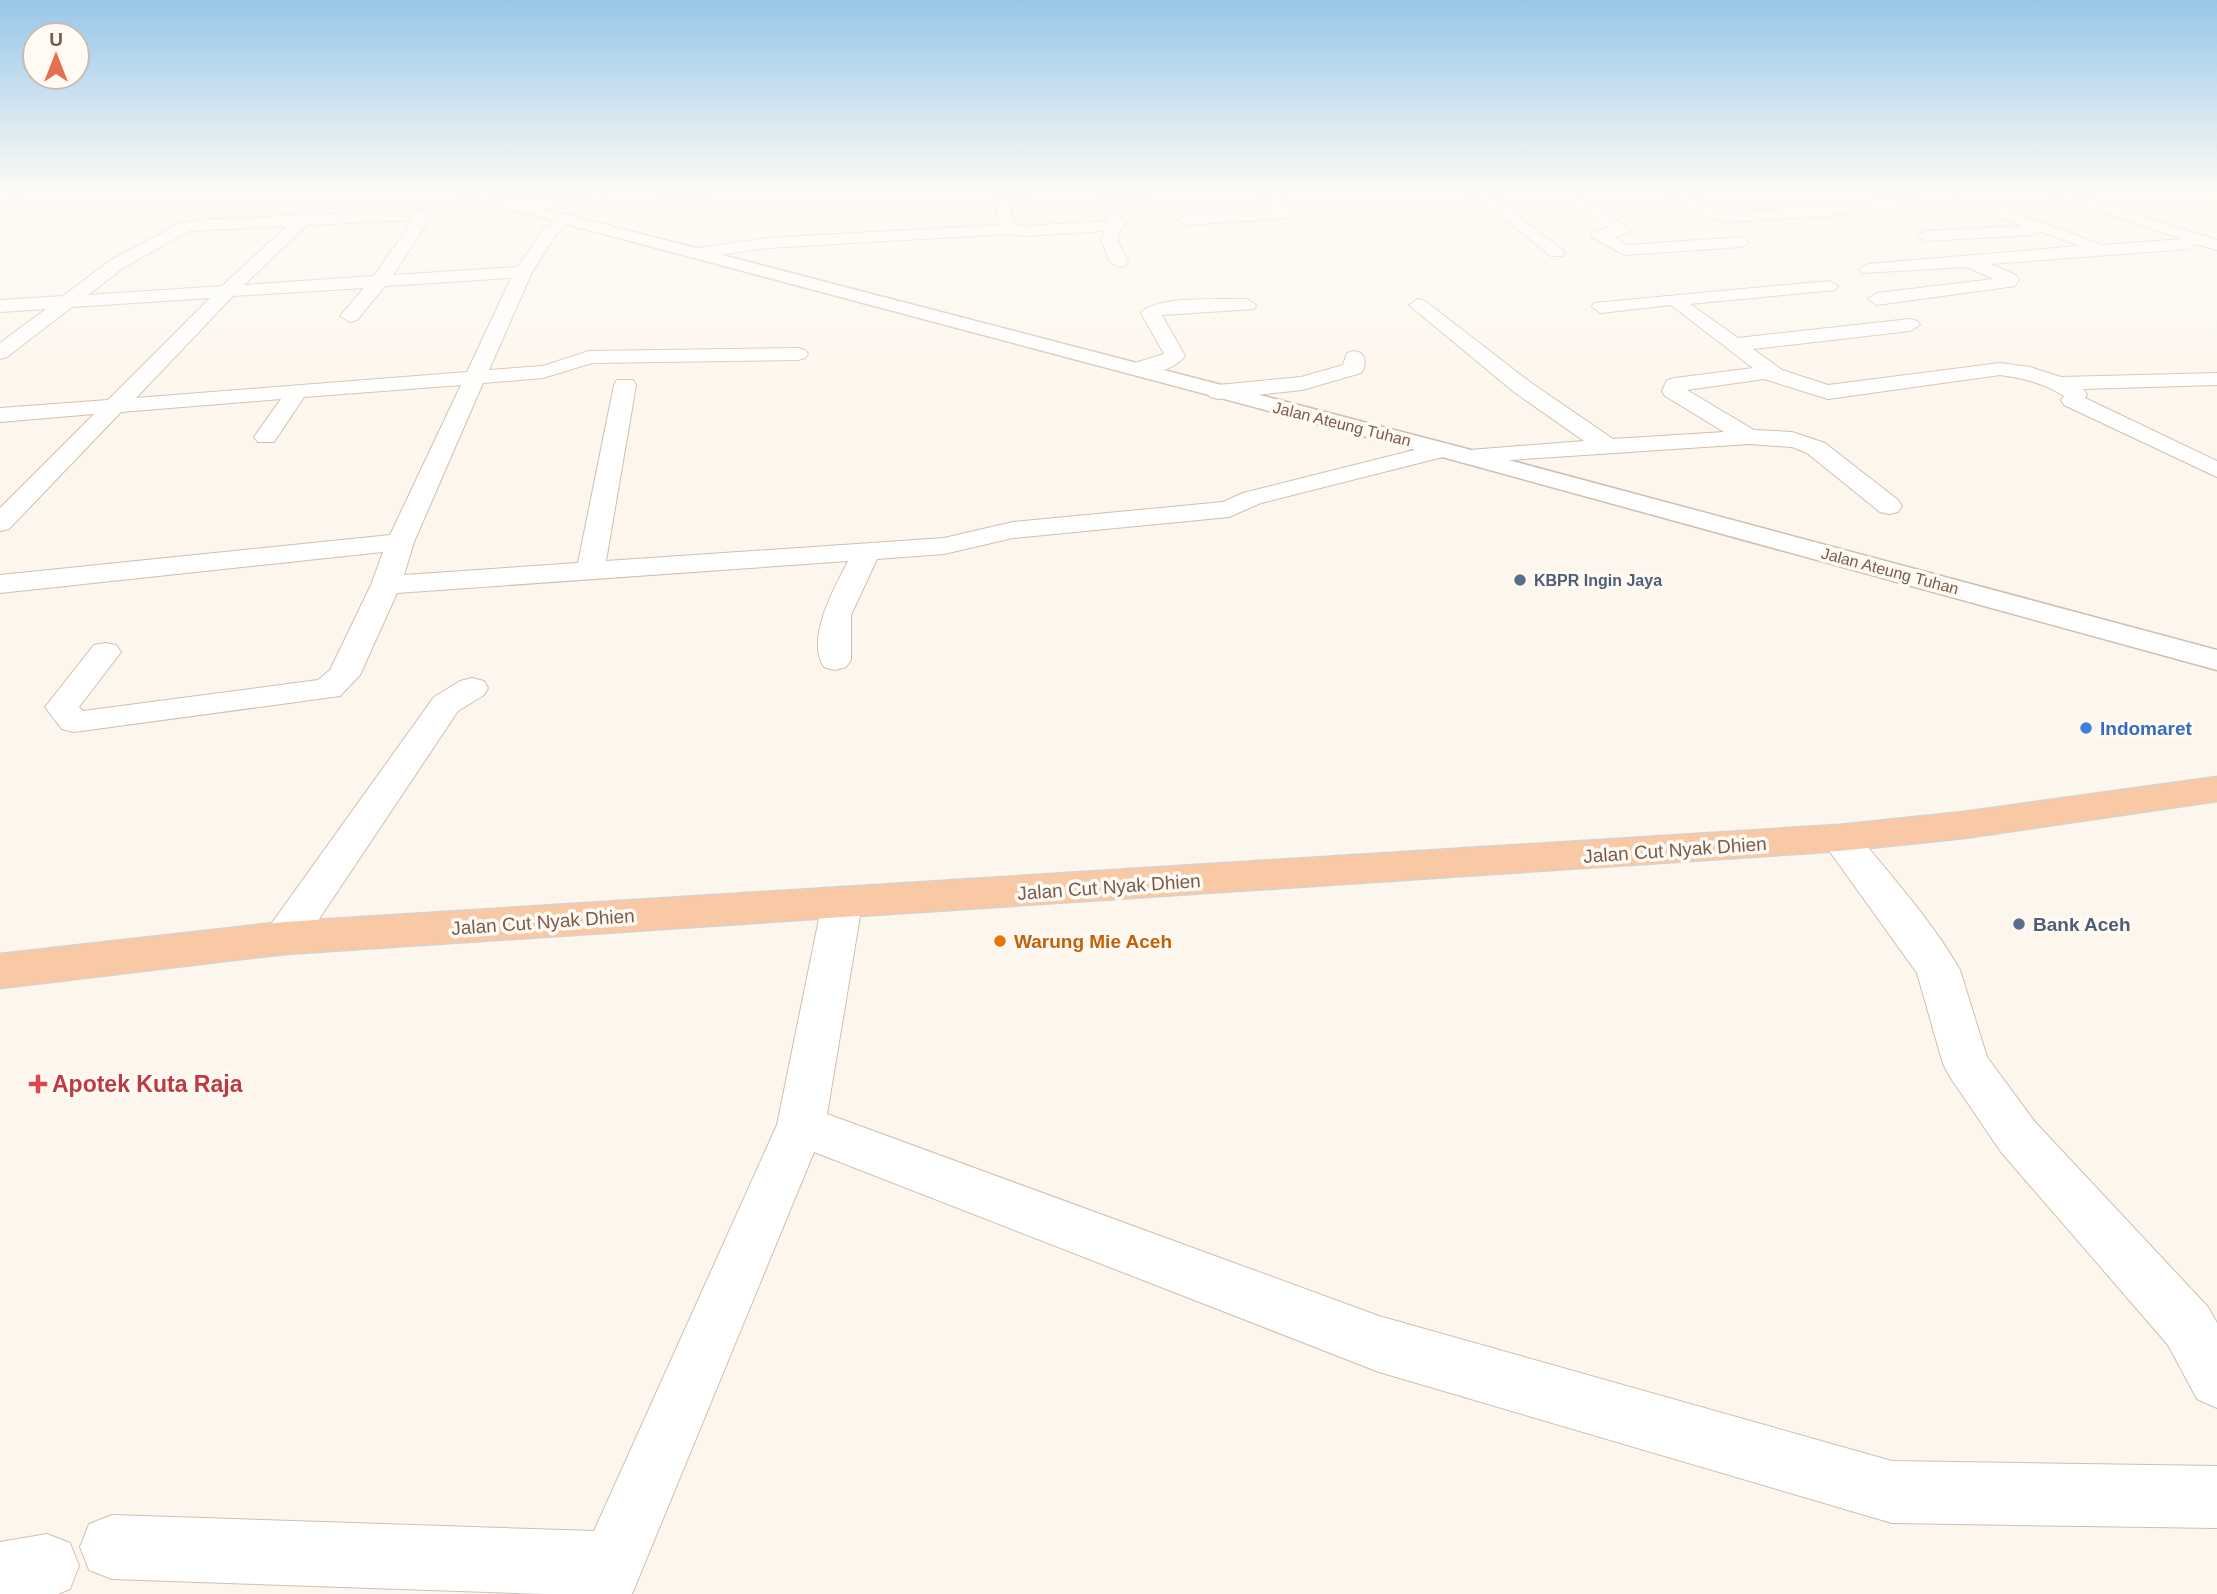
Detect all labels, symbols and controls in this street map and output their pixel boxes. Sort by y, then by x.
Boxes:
north arrow [21,21,91,91]
text: U [49,29,63,50]
street label: Jalan Ateung Tuhan [1271,399,1413,449]
street label: Jalan Ateung Tuhan [1819,544,1961,598]
marker: KBPR Ingin Jaya [1512,572,1528,588]
place label: KBPR Ingin Jaya [1534,572,1662,589]
place label: Indomaret [2100,718,2193,739]
marker: Indomaret [2078,720,2094,736]
street label: Jalan Cut Nyak Dhien [1583,833,1767,867]
street label: Jalan Cut Nyak Dhien [1017,870,1201,904]
street label: Jalan Cut Nyak Dhien [451,905,635,939]
place label: Bank Aceh [2033,914,2131,935]
marker: Bank Aceh [2011,916,2027,932]
place label: Warung Mie Aceh [1014,931,1172,952]
marker: Warung Mie Aceh [992,933,1008,949]
place label: Apotek Kuta Raja [52,1071,243,1097]
marker: Apotek Kuta Raja [30,1076,46,1092]

